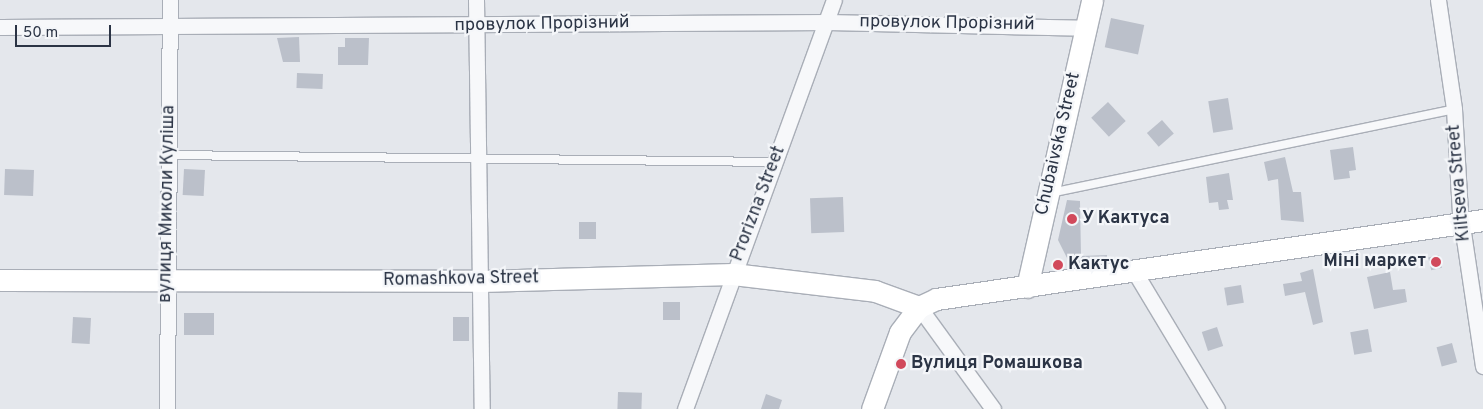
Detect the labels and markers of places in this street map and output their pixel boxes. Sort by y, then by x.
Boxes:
place label: У Кактуса [1082,208,1170,230]
marker: У Кактуса [1066,213,1078,225]
place label: Міні маркет [1323,251,1426,273]
place label: Кактус [1068,254,1130,276]
marker: Міні маркет [1430,256,1442,268]
marker: Кактус [1052,259,1064,271]
place label: Вулиця Ромашкова [911,353,1083,375]
marker: Вулиця Ромашкова [895,358,907,370]

